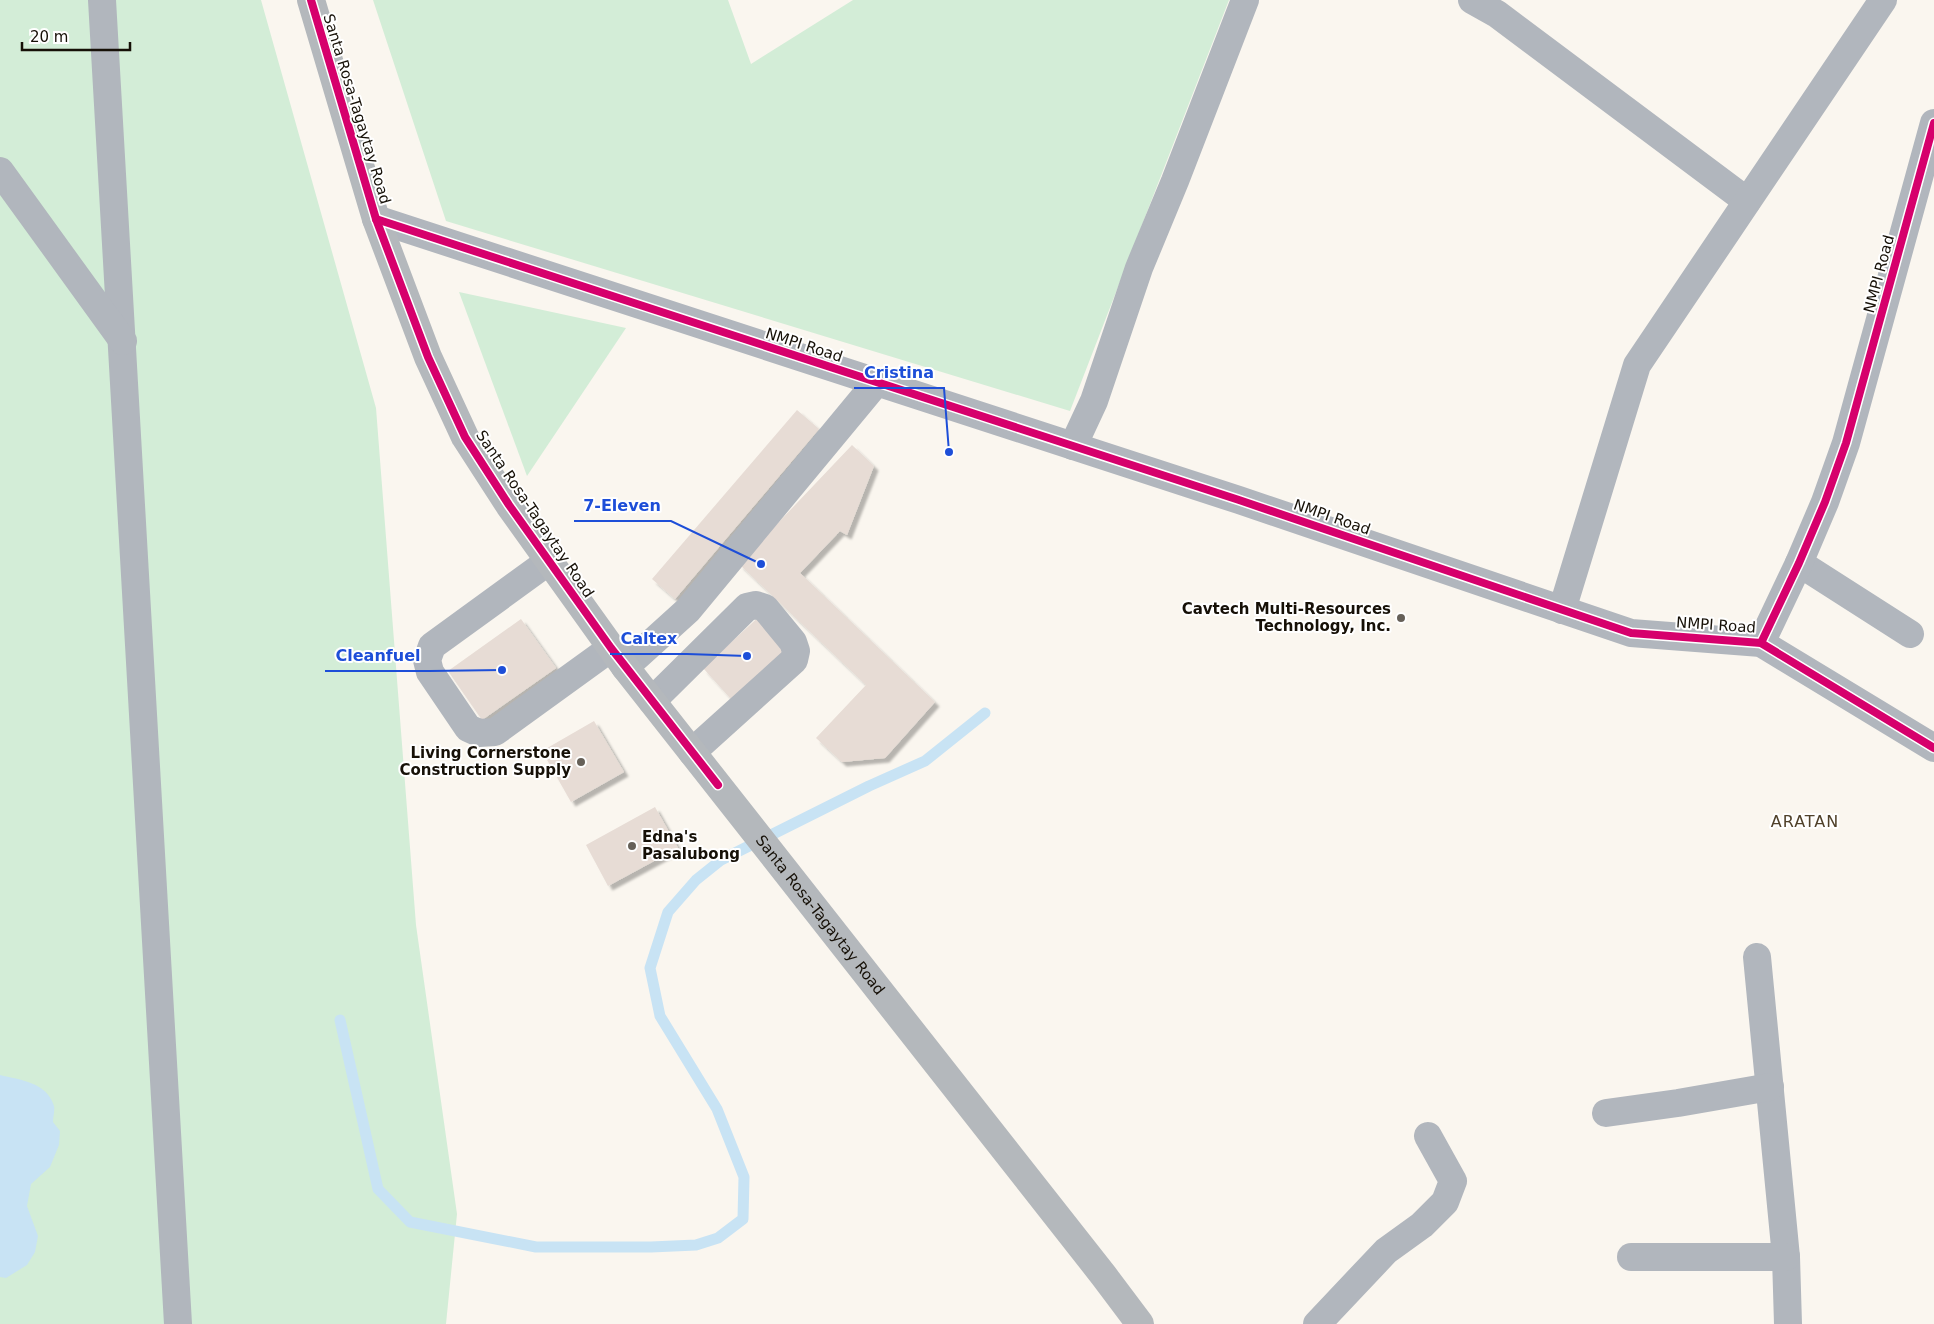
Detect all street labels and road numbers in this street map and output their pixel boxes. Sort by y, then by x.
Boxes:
street label: Santa Rosa-Tagaytay Road [319,12,395,206]
street label: NMPI Road [1860,233,1898,315]
street label: NMPI Road [763,324,845,366]
street label: Santa Rosa-Tagaytay Road [472,427,598,601]
street label: NMPI Road [1291,495,1373,539]
street label: NMPI Road [1675,613,1757,637]
street label: Santa Rosa-Tagaytay Road [752,832,888,999]

